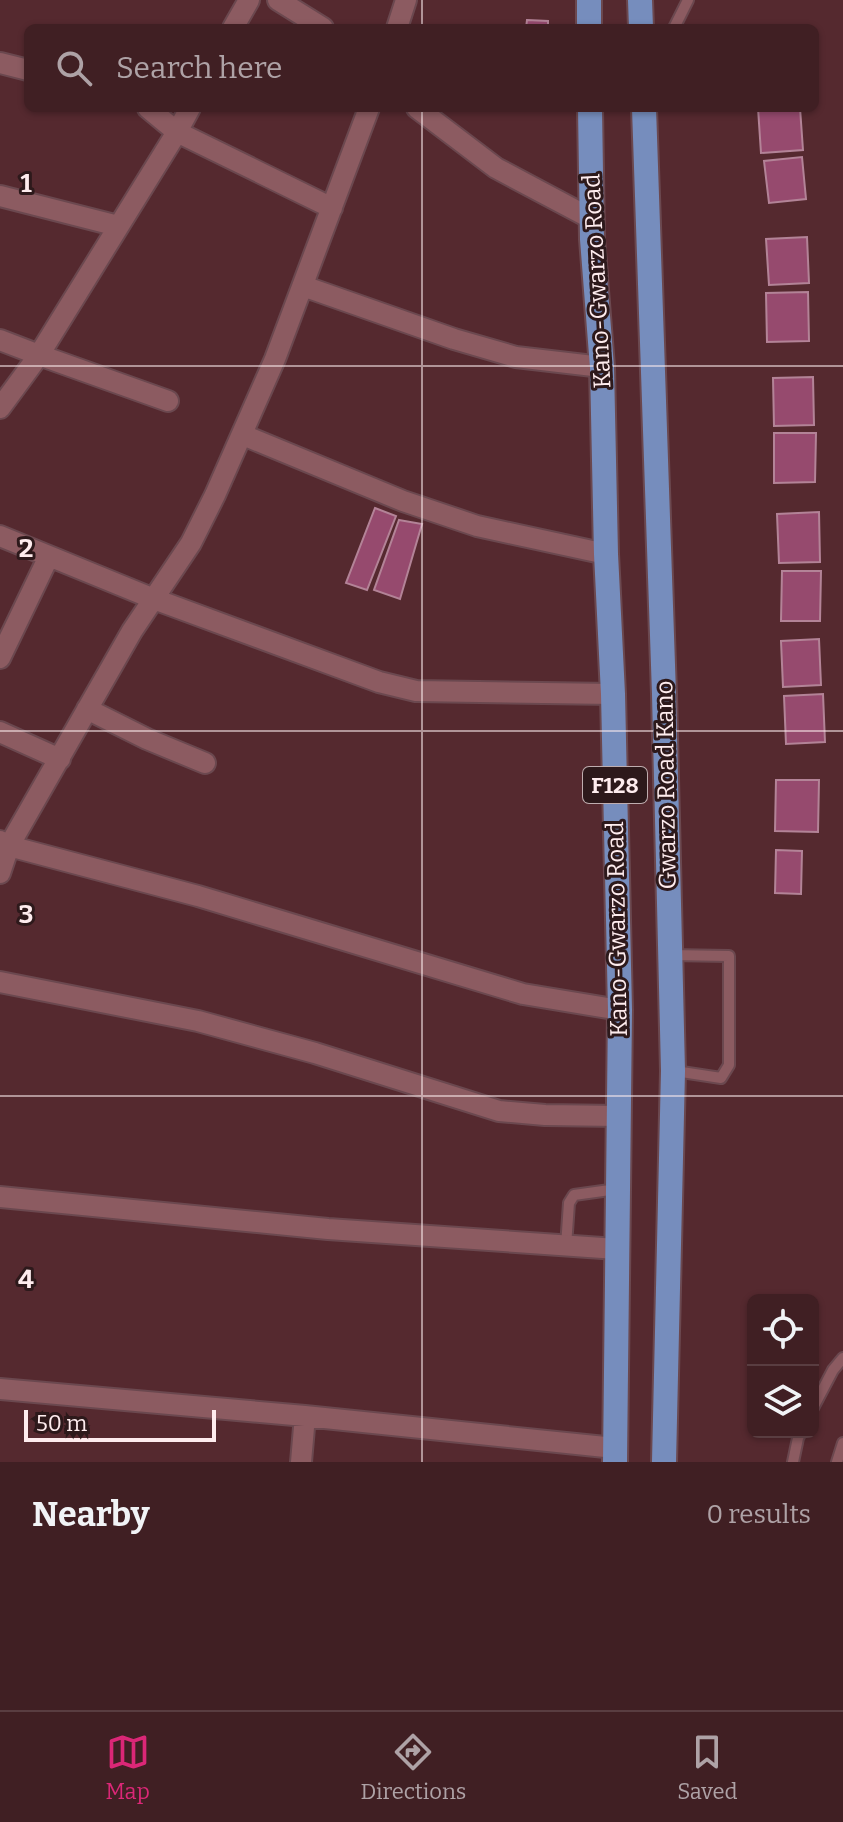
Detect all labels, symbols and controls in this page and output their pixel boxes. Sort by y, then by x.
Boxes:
search box [24,24,819,112]
icon: search [52,46,96,90]
text: Search here [116,50,283,86]
text: 1 [20,168,32,199]
street label: Kano-Gwarzo Road [577,173,617,389]
text: 2 [19,533,33,564]
street label: Gwarzo Road Kano [650,680,682,890]
road number: F128 [583,767,647,803]
street label: Kano-Gwarzo Road [601,821,633,1037]
text: 3 [19,899,33,930]
text: 4 [18,1264,34,1295]
map controls [747,1294,819,1438]
button: locate [747,1294,819,1366]
button: layers [747,1366,819,1438]
scale bar [24,1406,216,1442]
text: 50 m [36,1410,87,1437]
text: Nearby [32,1494,150,1535]
text: 0 results [706,1499,811,1530]
tab: Map [105,1730,150,1805]
tab: Directions [361,1730,466,1805]
tab: Saved [677,1730,738,1805]

